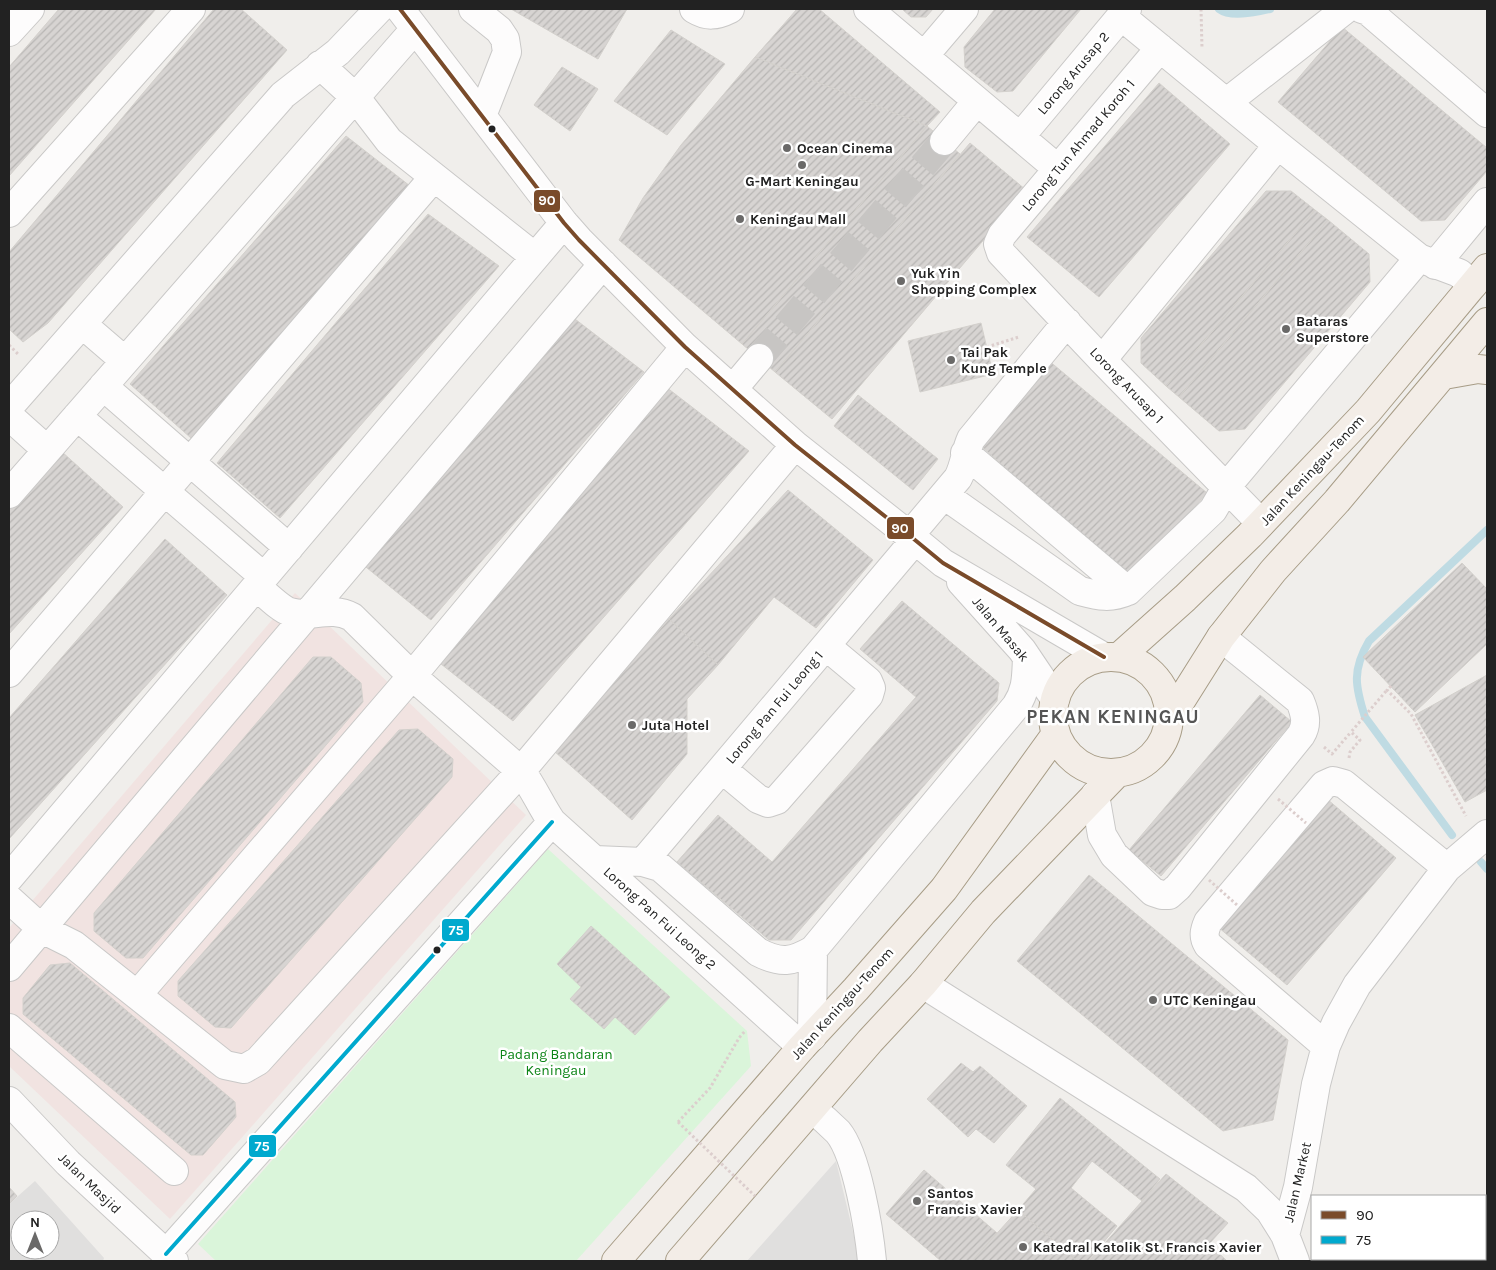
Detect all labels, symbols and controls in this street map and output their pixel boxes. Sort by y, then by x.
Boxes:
street label: Lorong Arusap 2 [1034,28,1113,118]
street label: Lorong Tun Ahmad Koroh 1 [1018,76,1139,215]
unlabelled marker [487,124,497,134]
place label: Ocean Cinema [797,140,893,157]
marker: Ocean Cinema [781,142,793,154]
marker: G-Mart Keningau [796,159,808,171]
place label: G-Mart Keningau [745,173,859,190]
line badge: 90 [533,189,561,213]
text: 90 [538,192,556,209]
place label: Keningau Mall [750,211,846,228]
marker: Keningau Mall [734,213,746,225]
place label: Yuk Yin Shopping Complex [911,265,1037,298]
marker: Yuk Yin Shopping Complex [895,275,907,287]
place label: Bataras Superstore [1296,313,1369,346]
marker: Bataras Superstore [1280,323,1292,335]
place label: Tai Pak Kung Temple [961,344,1047,377]
street label: Lorong Arusap 1 [1086,344,1167,427]
marker: Tai Pak Kung Temple [945,354,957,366]
street label: Jalan Keningau-Tenom [1257,412,1368,529]
line badge: 90 [886,516,915,540]
text: 90 [891,520,909,537]
street label: Jalan Masak [969,593,1033,665]
street label: Lorong Pan Fui Leong 1 [722,647,827,767]
district label: PEKAN KENINGAU [1026,706,1200,728]
place label: Juta Hotel [642,717,709,734]
marker: Juta Hotel [626,719,638,731]
street label: Lorong Pan Fui Leong 2 [600,863,720,974]
line badge: 75 [441,918,470,942]
text: 75 [448,922,464,939]
street label: Jalan Keningau-Tenom [788,944,897,1063]
unlabelled marker [432,945,442,955]
place label: UTC Keningau [1163,992,1256,1009]
marker: UTC Keningau [1147,994,1159,1006]
park label: Padang Bandaran Keningau [499,1046,613,1079]
line badge: 75 [248,1134,277,1158]
text: 75 [254,1138,270,1155]
street label: Jalan Market [1280,1140,1315,1224]
street label: Jalan Masjid [55,1149,125,1217]
place label: Santos Francis Xavier [927,1185,1023,1218]
marker: Santos Francis Xavier [911,1195,923,1207]
legend [1311,1195,1486,1260]
text: 90 [1356,1206,1374,1224]
north arrow [10,1210,60,1260]
text: N [30,1214,40,1231]
text: 75 [1356,1231,1372,1249]
place label: Katedral Katolik St. Francis Xavier [1033,1239,1262,1256]
marker: Katedral Katolik St. Francis Xavier [1017,1241,1029,1253]

